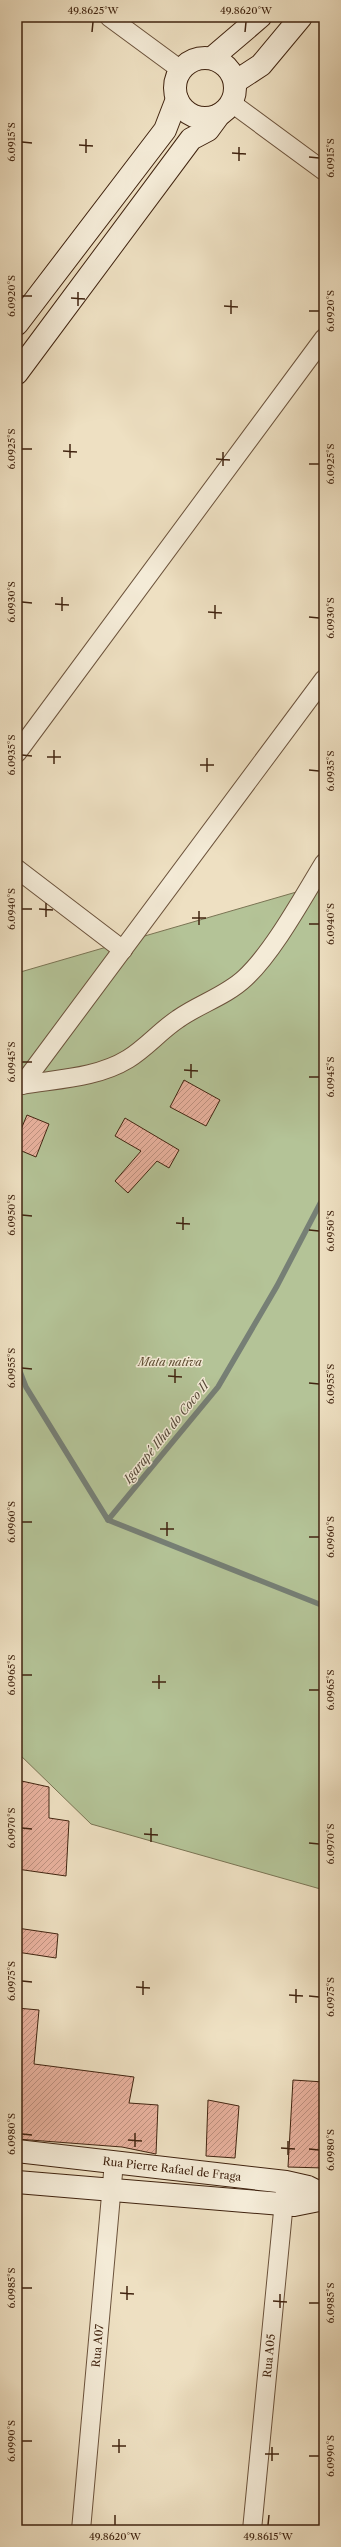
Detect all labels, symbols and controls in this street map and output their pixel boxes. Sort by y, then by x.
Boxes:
text: 49.8625°W [67,4,120,17]
text: 49.8620°W [220,4,273,17]
text: 6.0915°S [5,122,18,162]
text: 6.0915°S [324,138,337,178]
text: 6.0920°S [5,275,18,317]
text: 6.0920°S [324,290,337,332]
text: 6.0925°S [5,428,18,470]
text: 6.0925°S [324,443,337,485]
text: 6.0930°S [5,581,18,623]
text: 6.0930°S [324,597,337,639]
text: 6.0935°S [5,735,18,775]
text: 6.0935°S [324,751,337,791]
text: 6.0940°S [5,888,18,930]
text: 6.0940°S [324,903,337,945]
text: 6.0945°S [5,1041,18,1083]
text: 6.0945°S [324,1056,337,1098]
text: 6.0950°S [5,1194,18,1236]
text: 6.0950°S [324,1210,337,1252]
text: 6.0955°S [5,1348,18,1388]
park label: Mata nativa [136,1355,202,1369]
text: 6.0955°S [324,1364,337,1404]
water label: Igarapé Ilha do Coco II [120,1376,213,1487]
text: 6.0960°S [5,1501,18,1543]
text: 6.0960°S [324,1516,337,1558]
text: 6.0965°S [5,1654,18,1696]
text: 6.0965°S [324,1669,337,1711]
text: 6.0970°S [5,1807,18,1849]
text: 6.0970°S [324,1823,337,1865]
text: 6.0975°S [5,1961,18,2001]
text: 6.0975°S [324,1977,337,2017]
text: 6.0980°S [5,2113,18,2155]
text: 6.0980°S [324,2129,337,2171]
street label: Rua Pierre Rafael de Fraga [102,2154,242,2184]
text: 6.0985°S [5,2267,18,2309]
text: 6.0985°S [324,2282,337,2324]
street label: Rua A07 [89,2323,106,2368]
street label: Rua A05 [260,2333,278,2378]
text: 6.0990°S [5,2420,18,2462]
text: 6.0990°S [324,2435,337,2477]
text: 49.8620°W [89,2530,142,2543]
text: 49.8615°W [243,2530,294,2543]

